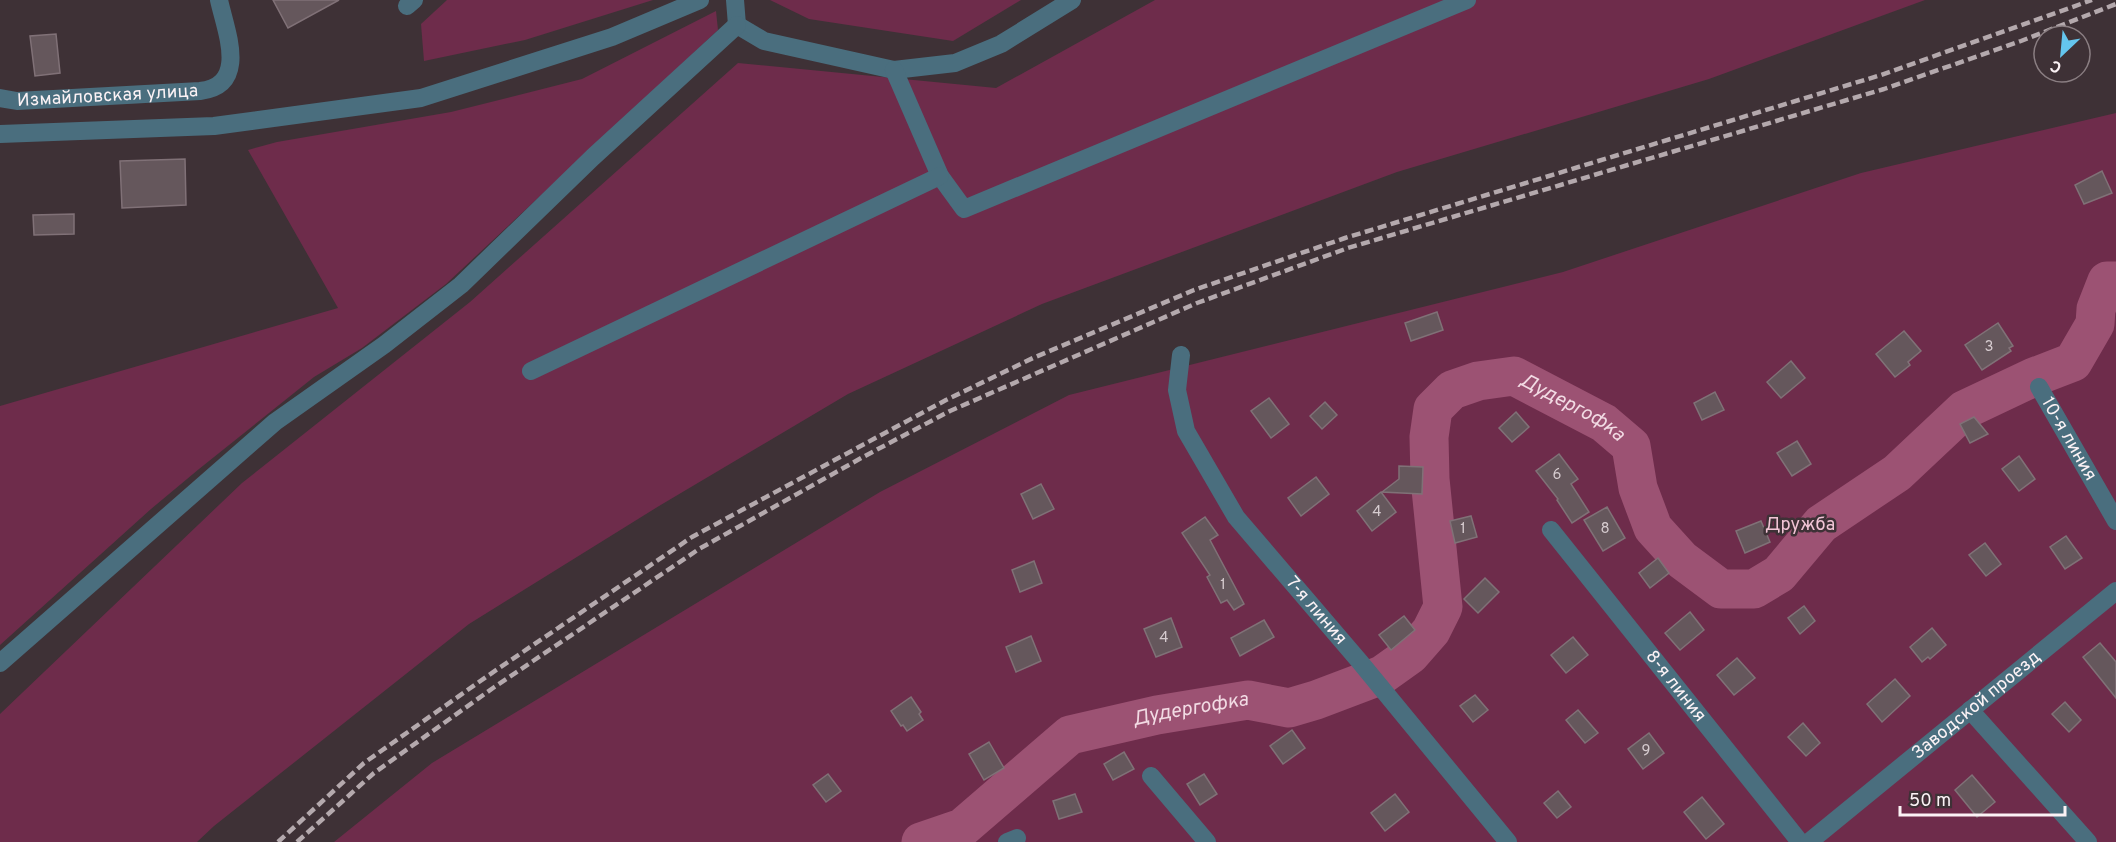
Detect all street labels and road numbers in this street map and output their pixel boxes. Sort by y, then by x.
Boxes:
street label: Измайловская улица [16,80,199,112]
street label: 10-я линия [2036,393,2102,485]
street label: 7-я линия [1280,572,1352,650]
street label: 8-я линия [1640,646,1711,727]
street label: Заводской проезд [1907,646,2045,765]

